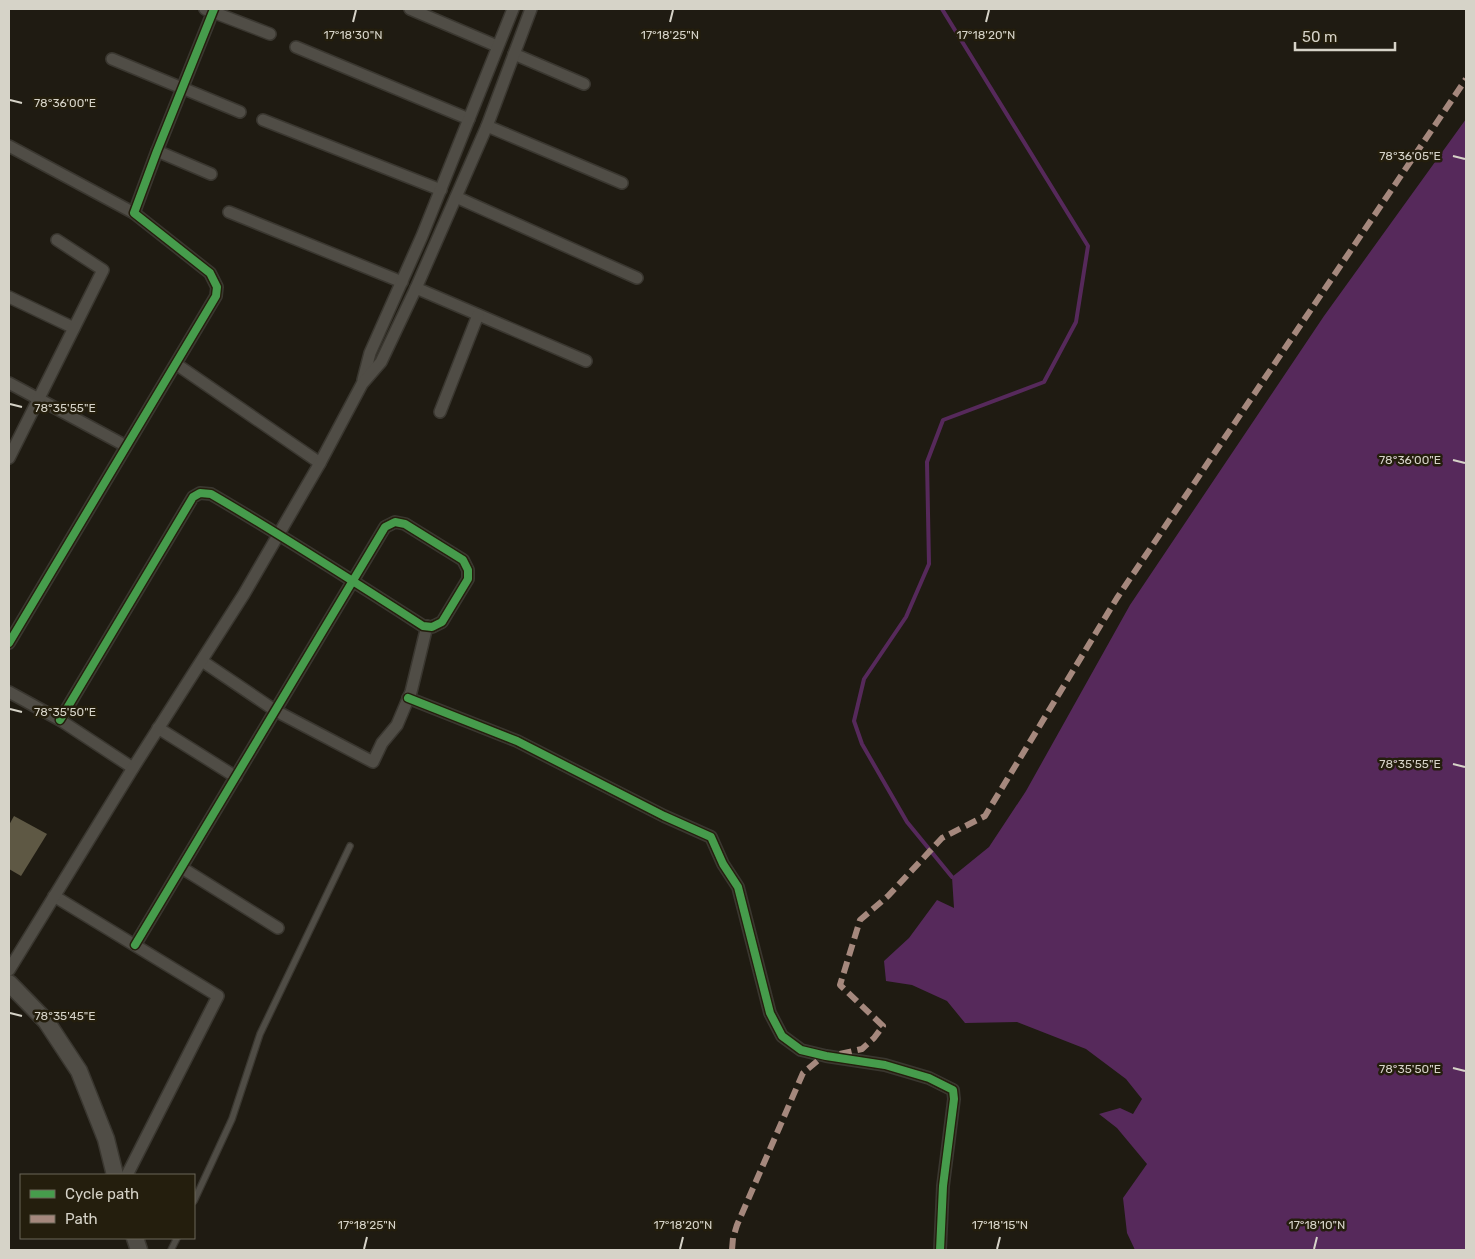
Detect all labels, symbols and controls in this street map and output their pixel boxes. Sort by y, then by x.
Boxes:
scale bar [1295,20,1395,52]
text: 17°18'30"N [324,28,383,42]
text: 17°18'25"N [641,28,699,42]
text: 17°18'20"N [957,28,1015,42]
text: 50 m [1302,28,1337,46]
text: 78°36'00"E [34,96,96,110]
text: 78°36'05"E [1379,149,1441,163]
text: 78°35'55"E [34,401,96,415]
text: 78°36'00"E [1379,453,1441,467]
text: 78°35'50"E [34,705,96,719]
text: 78°35'55"E [1379,757,1441,771]
text: 78°35'45"E [34,1009,96,1023]
text: 78°35'50"E [1379,1062,1441,1076]
legend [20,1174,195,1239]
text: Cycle path [65,1185,139,1203]
text: Path [65,1210,98,1228]
text: 17°18'25"N [338,1218,396,1232]
text: 17°18'20"N [654,1218,712,1232]
text: 17°18'15"N [972,1218,1028,1232]
text: 17°18'10"N [1289,1218,1345,1232]

